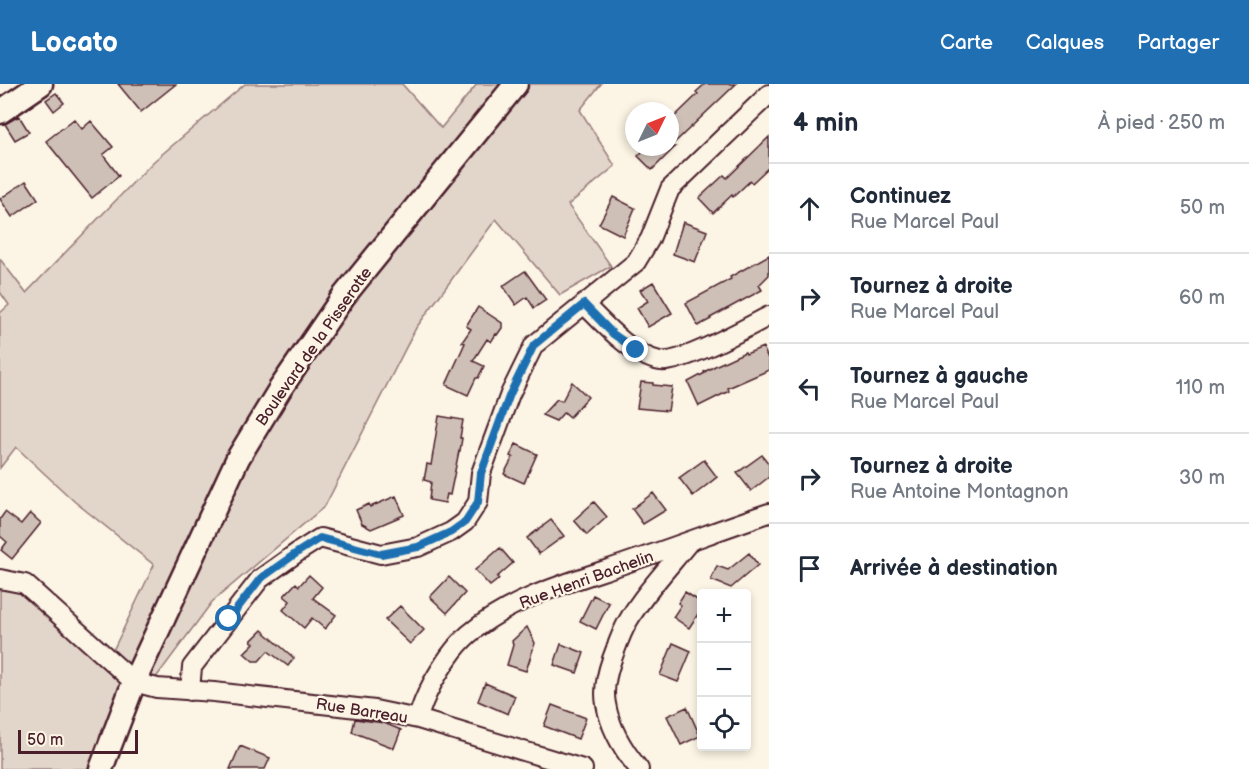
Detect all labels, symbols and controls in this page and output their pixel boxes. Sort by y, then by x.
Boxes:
text: Locato [30,26,118,59]
text: Carte [940,30,993,55]
text: Calques [1026,30,1104,55]
text: Partager [1137,30,1219,55]
north arrow [625,102,679,156]
text: 4 min [793,108,858,139]
text: À pied · 250 m [1098,111,1225,135]
text: Continuez [850,183,951,210]
icon: ahead [793,192,826,225]
text: 50 m [1180,196,1225,220]
text: Rue Marcel Paul [850,210,999,234]
street label: Boulevard de la Pisserotte [252,263,377,430]
text: Tournez à droite [850,273,1013,300]
icon: right [793,282,826,315]
text: 60 m [1179,286,1225,310]
text: Rue Marcel Paul [850,300,999,324]
route end [622,336,648,362]
text: Tournez à gauche [850,363,1028,390]
icon: left [793,372,826,405]
text: 110 m [1176,376,1225,400]
text: Rue Marcel Paul [850,390,999,414]
text: Tournez à droite [850,453,1013,480]
icon: right [793,462,826,495]
text: 30 m [1179,466,1225,490]
text: Rue Antoine Montagnon [850,480,1068,504]
street label: Rue Henri Bachelin [517,547,656,614]
icon: arrive [793,552,826,585]
text: Arrivée à destination [850,555,1058,582]
map controls [697,589,751,751]
button: + [697,589,751,643]
route start [215,605,241,631]
button: − [697,643,751,697]
street label: Rue Barreau [314,695,409,728]
button: locate [697,697,751,751]
scale bar [18,727,138,754]
text: 50 m [27,731,63,750]

